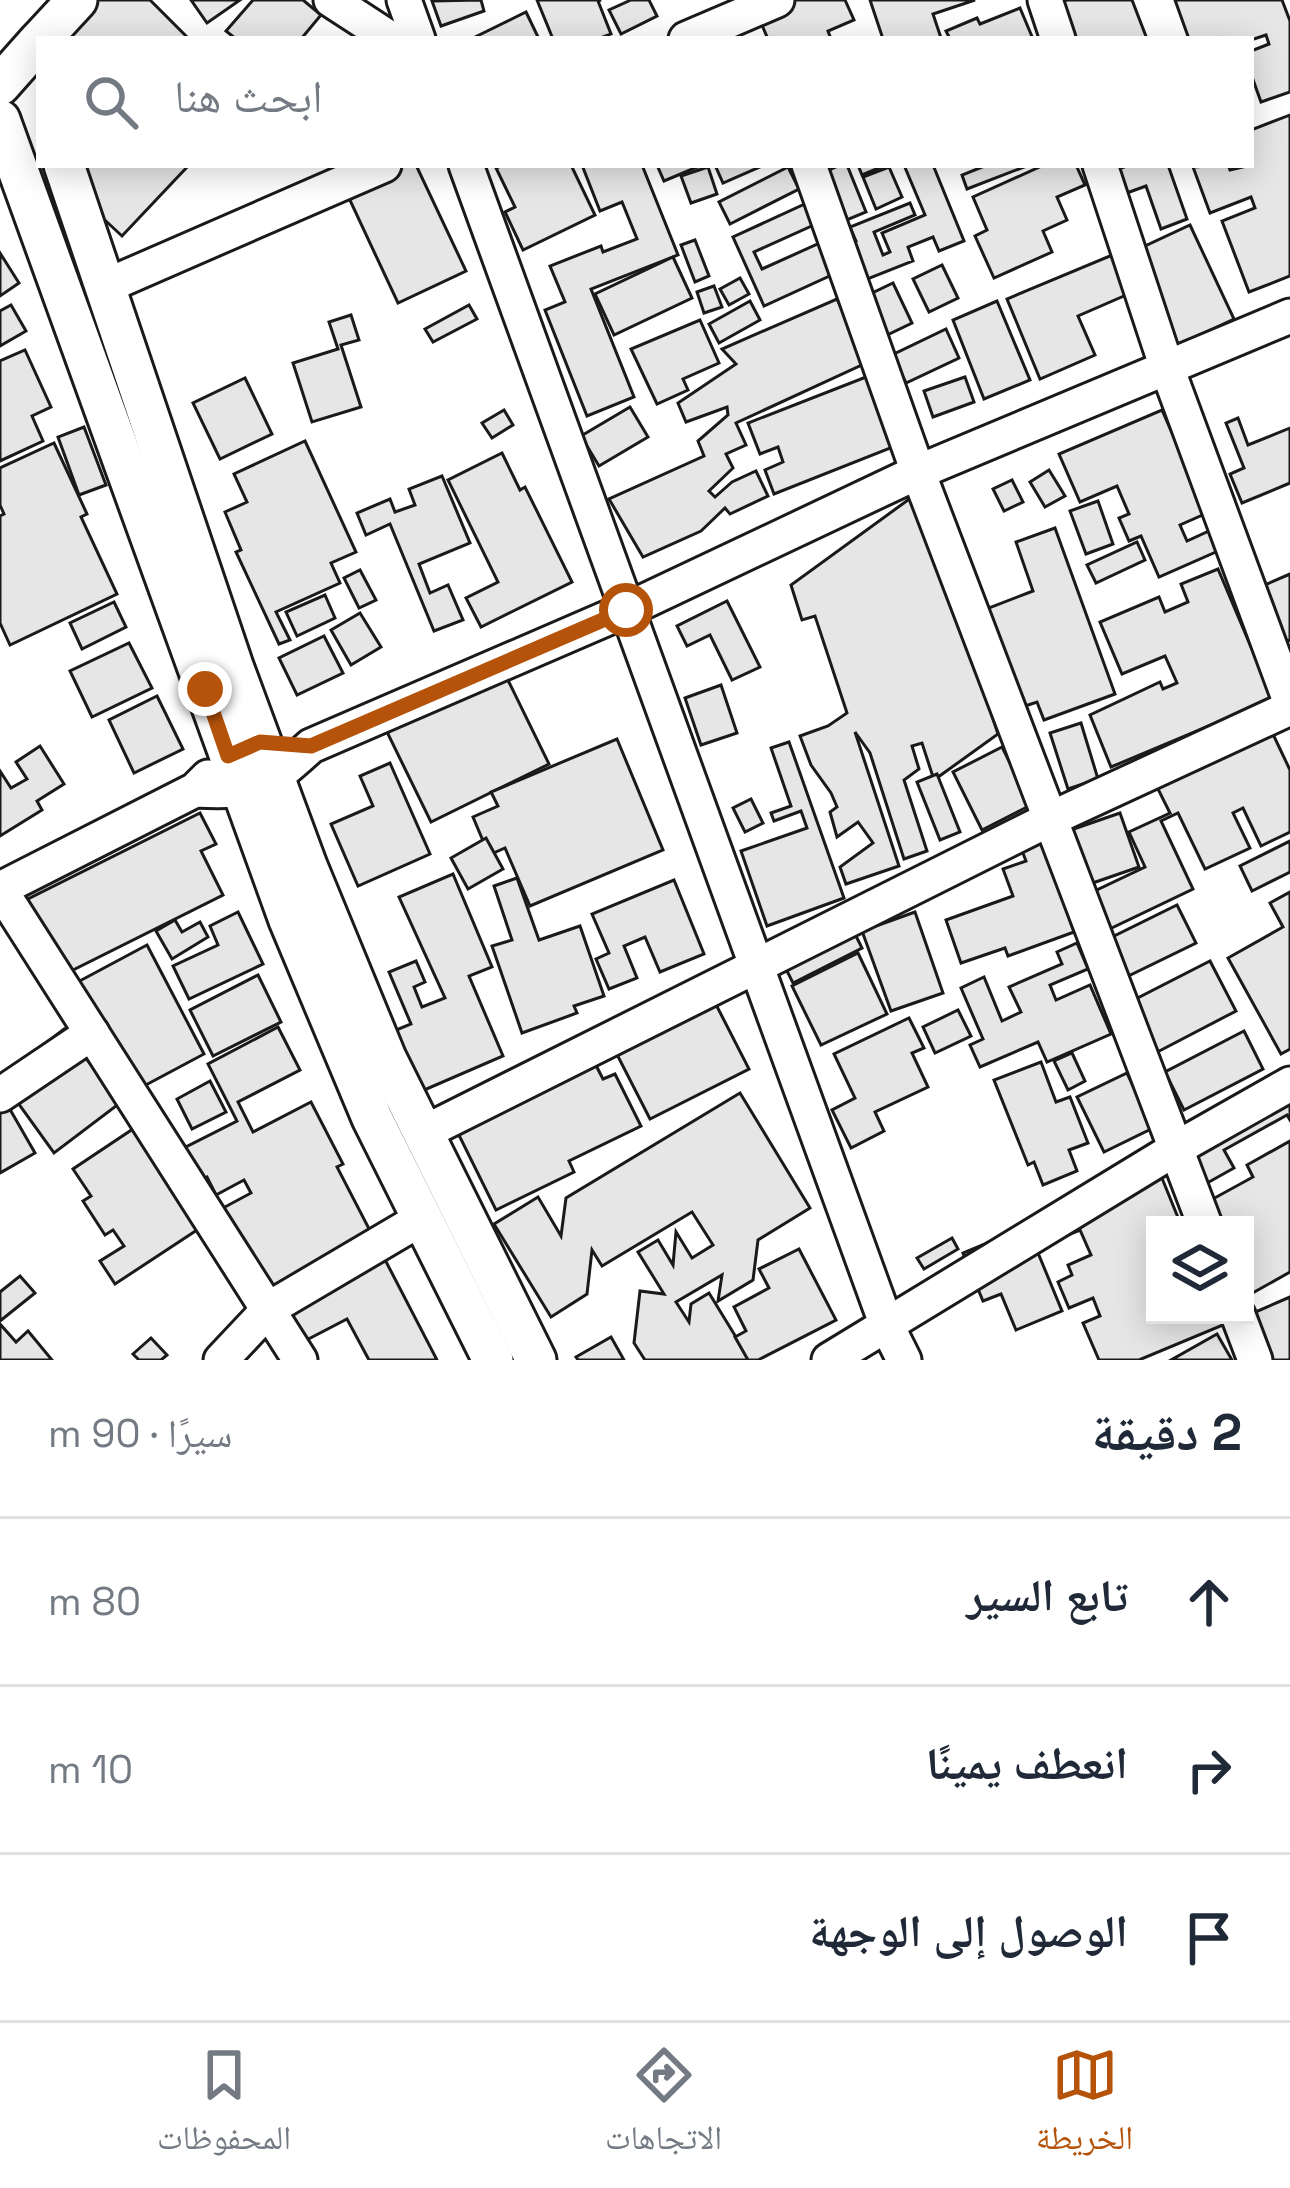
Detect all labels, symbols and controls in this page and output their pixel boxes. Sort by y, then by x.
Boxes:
search box [36,36,1254,168]
text: ابحث هنا [174,68,323,125]
icon: search [78,69,144,135]
route start [599,583,653,637]
route end [178,662,232,716]
map controls [1146,1216,1254,1324]
button: layers [1146,1216,1254,1324]
text: 2 دقيقة [1092,1400,1242,1465]
text: سيرًا · 90 m [48,1409,233,1458]
text: تابع السير [966,1567,1128,1624]
icon: ahead [1176,1569,1242,1635]
text: 80 m [48,1577,141,1626]
text: انعطف يمينًا [926,1735,1128,1792]
icon: right [1176,1737,1242,1803]
text: 10 m [48,1745,133,1794]
text: الوصول إلى الوجهة [809,1903,1128,1960]
icon: arrive [1176,1905,1242,1971]
tab: المحفوظات [157,2042,291,2170]
tab: الاتجاهات [605,2042,722,2170]
tab: الخريطة [1036,2042,1133,2170]

